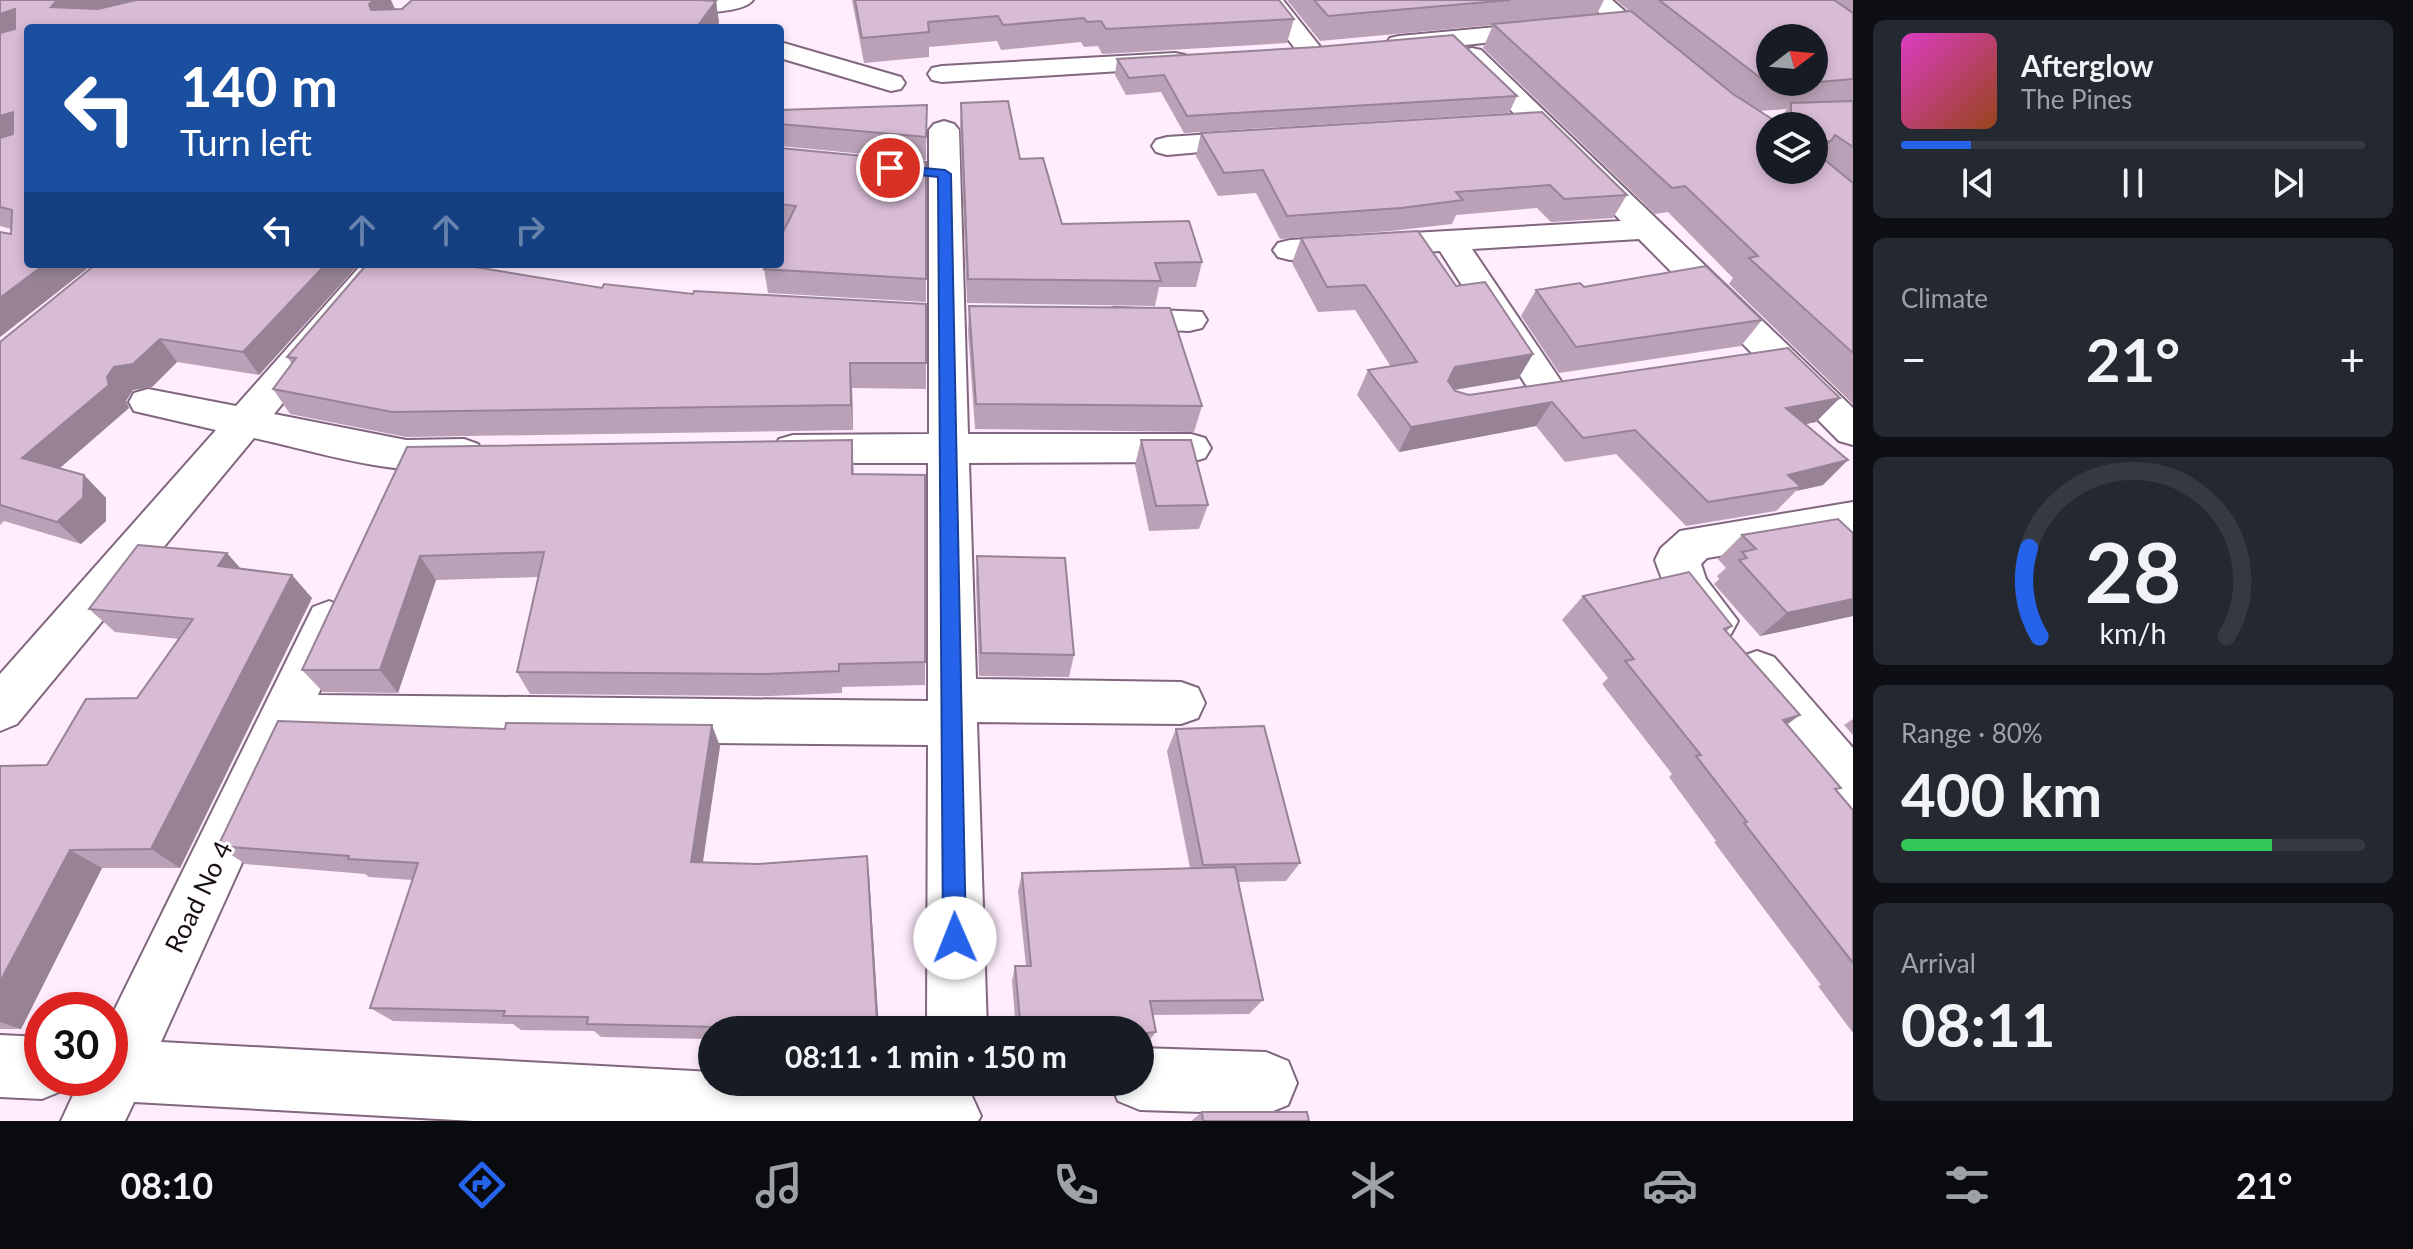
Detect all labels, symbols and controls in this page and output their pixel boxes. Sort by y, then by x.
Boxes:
north arrow [1756,24,1828,96]
map controls [1756,24,1828,184]
text: Afterglow [2021,47,2154,83]
text: 140 m [180,52,338,119]
icon: left [48,56,152,160]
text: The Pines [2021,83,2132,115]
button: layers [1756,112,1828,184]
text: Turn left [180,120,312,164]
pin [856,134,924,202]
icon: arrive [868,146,912,190]
icon: previous [1956,161,2000,205]
icon: pause [2111,161,2155,205]
icon: next [2266,161,2310,205]
icon: left [256,208,300,252]
icon: ahead [340,208,384,252]
icon: ahead [424,208,468,252]
icon: right [508,208,552,252]
text: Climate [1901,282,1988,314]
text: 21° [2086,323,2180,395]
text: − [1901,333,1927,385]
text: + [2339,333,2365,385]
text: 28 [2085,520,2181,620]
text: km/h [2100,616,2166,650]
text: Range · 80% [1901,717,2043,749]
text: 400 km [1901,758,2102,830]
street label: Road No 4 [157,836,239,958]
position arrow [913,896,997,980]
text: Arrival [1901,947,1976,979]
text: 08:11 [1901,988,2056,1060]
speed limit sign: 30 [24,992,128,1096]
text: 08:11 · 1 min · 150 m [785,1038,1067,1074]
icon: directions [454,1157,510,1213]
icon: music [751,1157,807,1213]
icon: phone [1048,1157,1104,1213]
icon: climate [1345,1157,1401,1213]
icon: car [1642,1157,1698,1213]
icon: filters [1939,1157,1995,1213]
text: 08:10 [120,1163,213,1207]
text: 21° [2236,1163,2292,1207]

